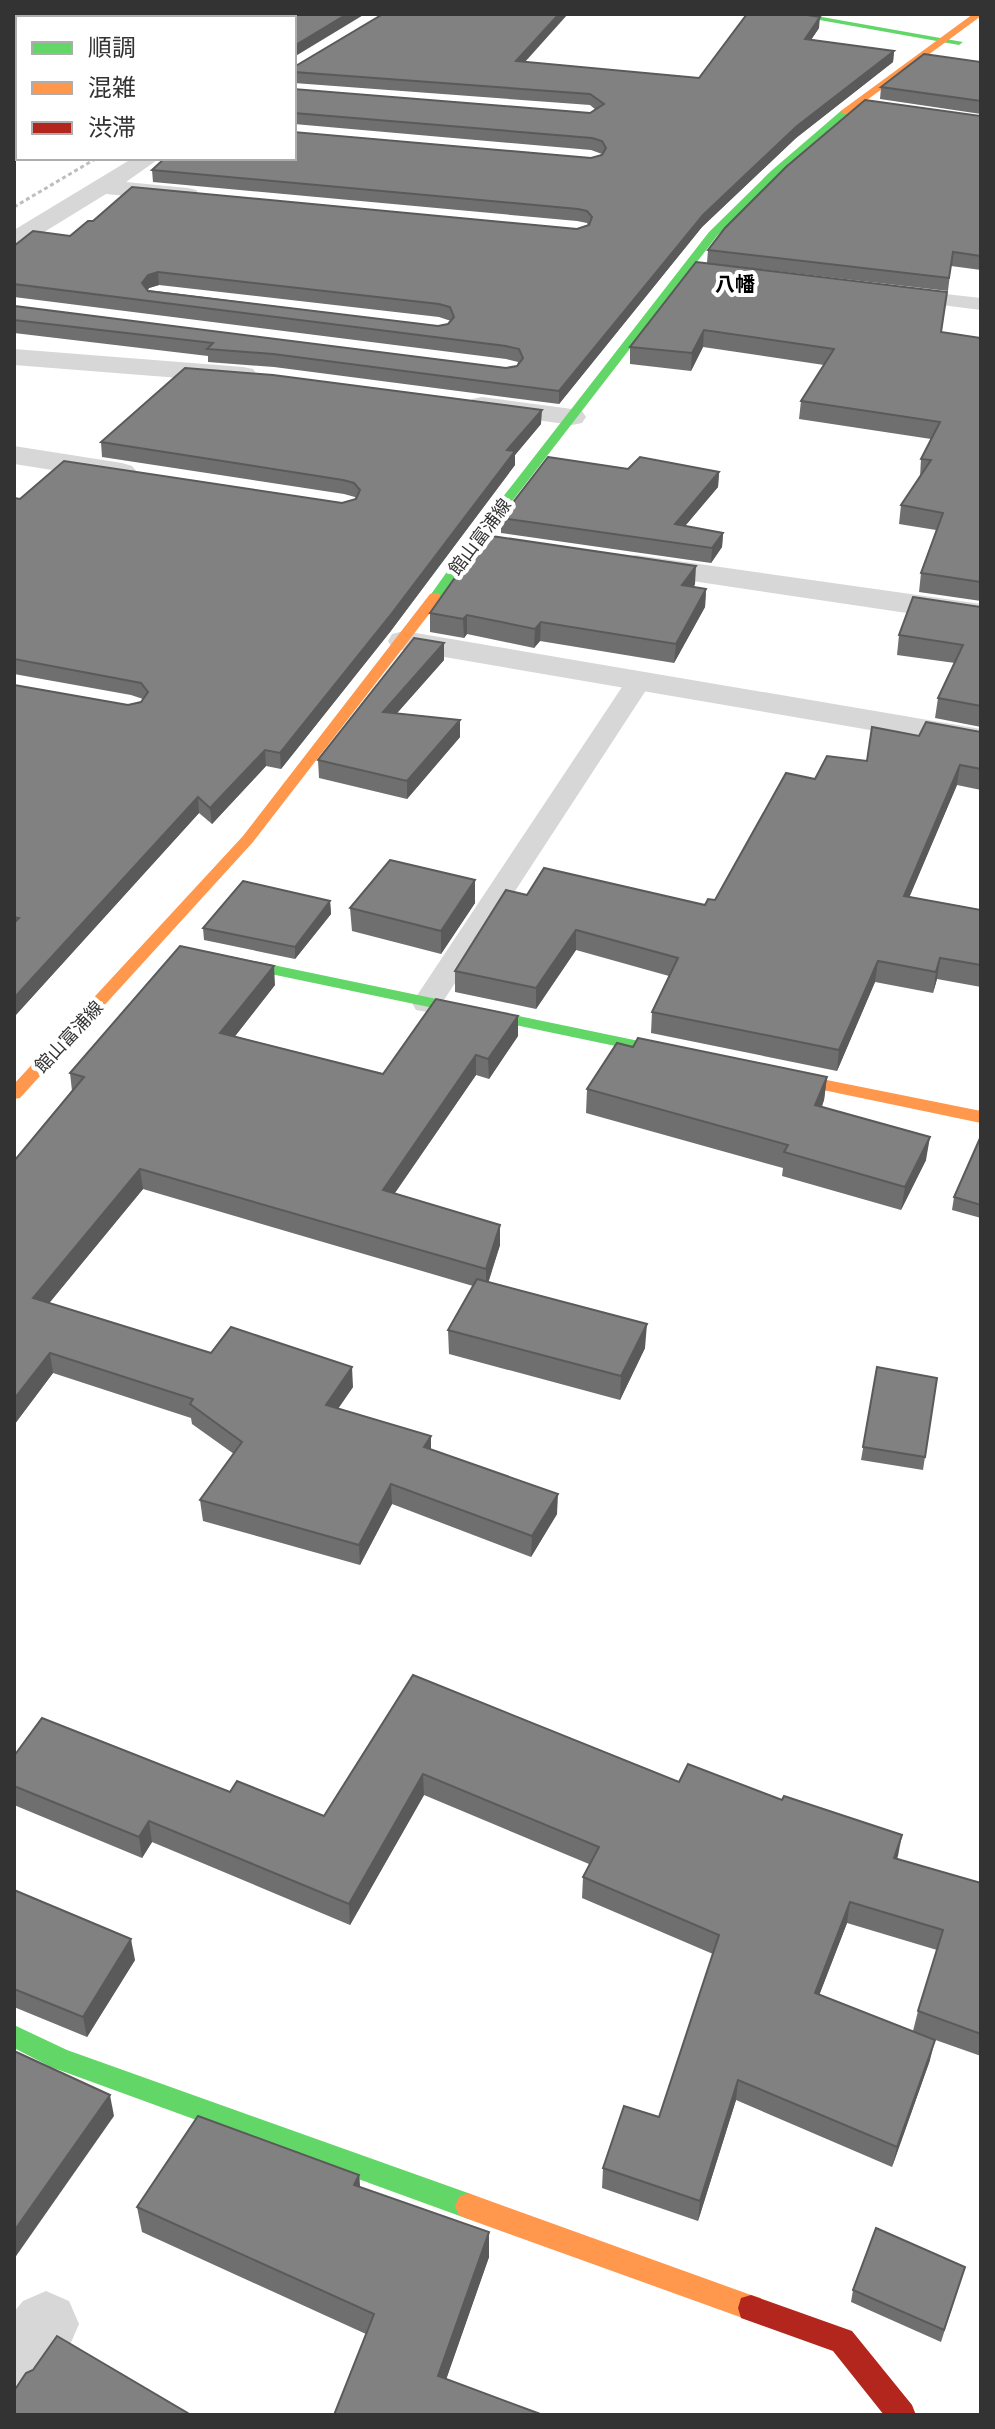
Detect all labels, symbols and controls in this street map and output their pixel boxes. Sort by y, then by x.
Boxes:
legend [16,16,296,160]
text: 順調 [88,33,136,63]
text: 混雑 [88,73,136,103]
text: 渋滞 [88,113,136,143]
district label: 八幡 [715,272,755,297]
street label: 館山富浦線 [444,494,516,580]
street label: 館山富浦線 [30,997,108,1077]

